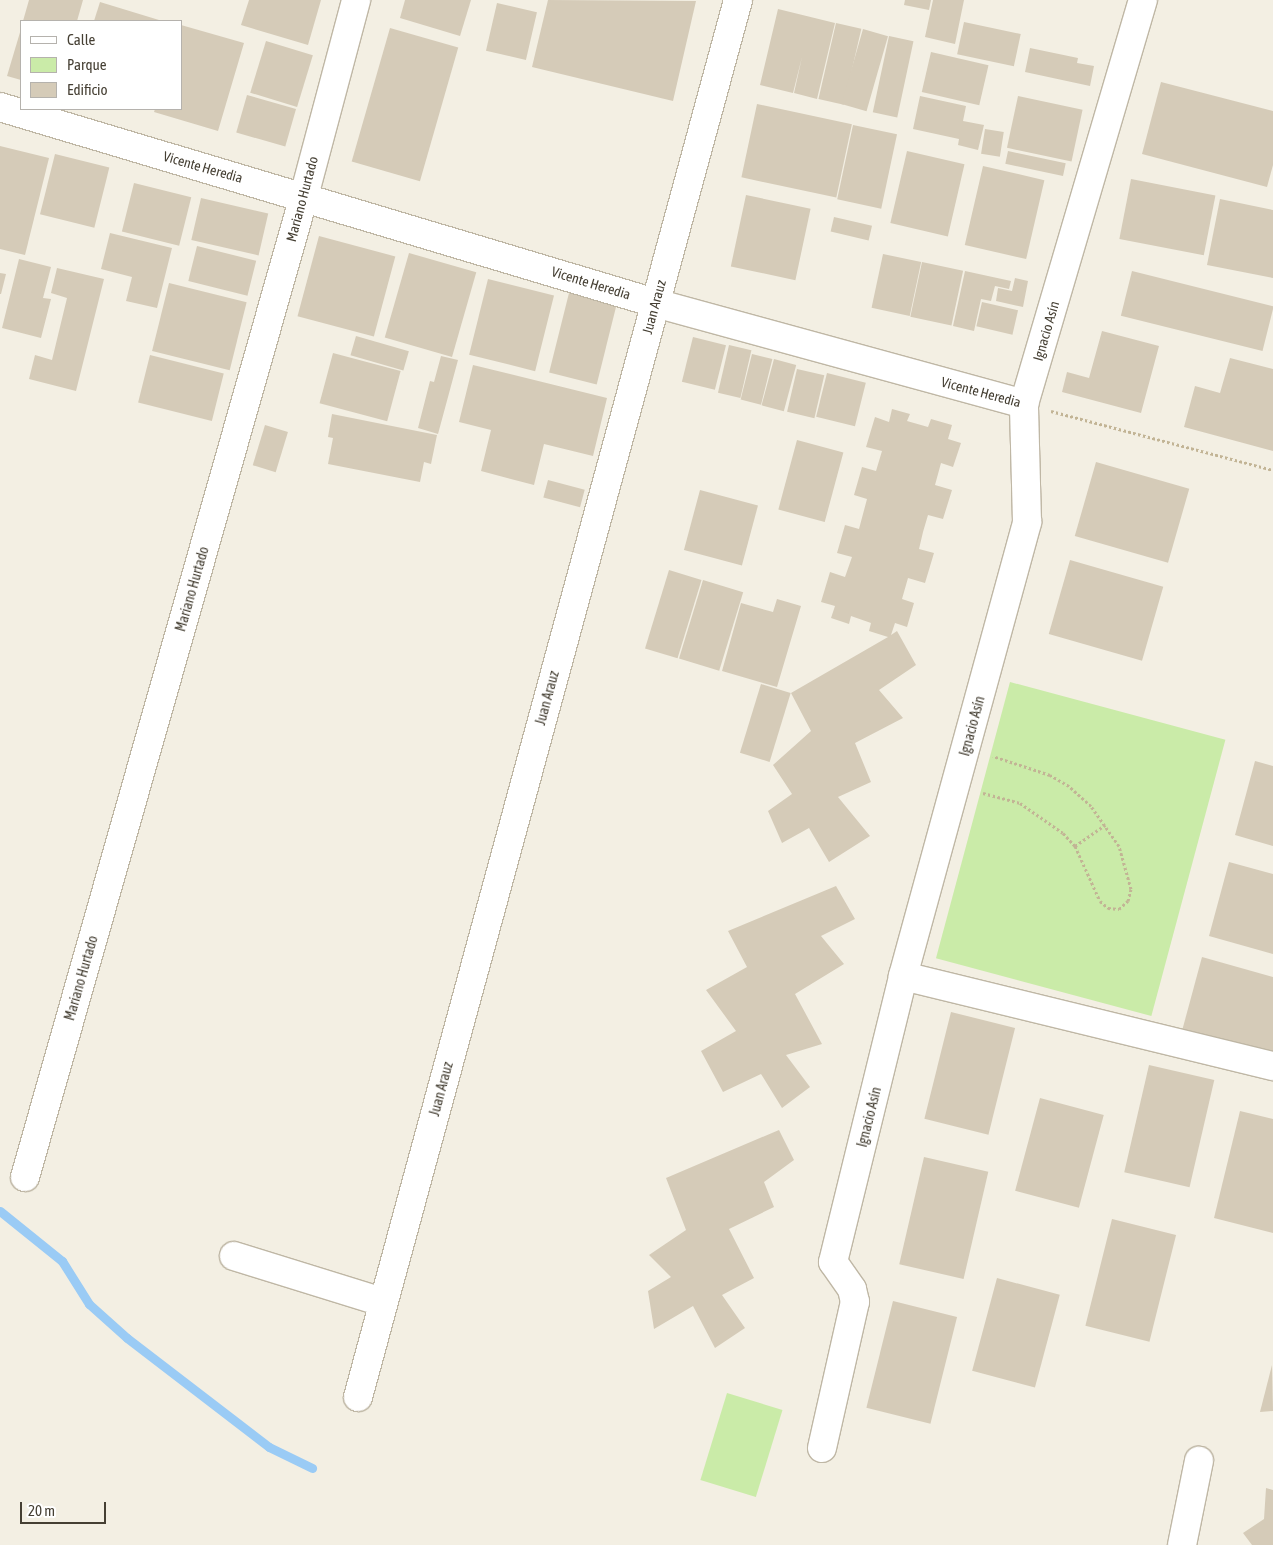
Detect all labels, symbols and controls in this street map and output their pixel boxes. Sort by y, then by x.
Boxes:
legend [20,20,182,110]
text: Calle [67,31,95,48]
text: Parque [67,56,107,73]
text: Edificio [67,81,108,98]
street label: Vicente Heredia [161,148,245,186]
street label: Mariano Hurtado [283,154,321,244]
street label: Vicente Heredia [549,263,633,303]
street label: Juan Arauz [639,278,669,336]
street label: Ignacio Asín [1029,299,1063,363]
street label: Vicente Heredia [939,373,1023,411]
street label: Mariano Hurtado [172,545,212,633]
street label: Juan Arauz [532,669,562,727]
street label: Ignacio Asín [956,694,988,758]
street label: Mariano Hurtado [61,934,101,1022]
street label: Juan Arauz [426,1060,456,1118]
street label: Ignacio Asín [853,1085,885,1149]
scale bar [22,1492,109,1524]
text: 20 m [28,1502,55,1519]

